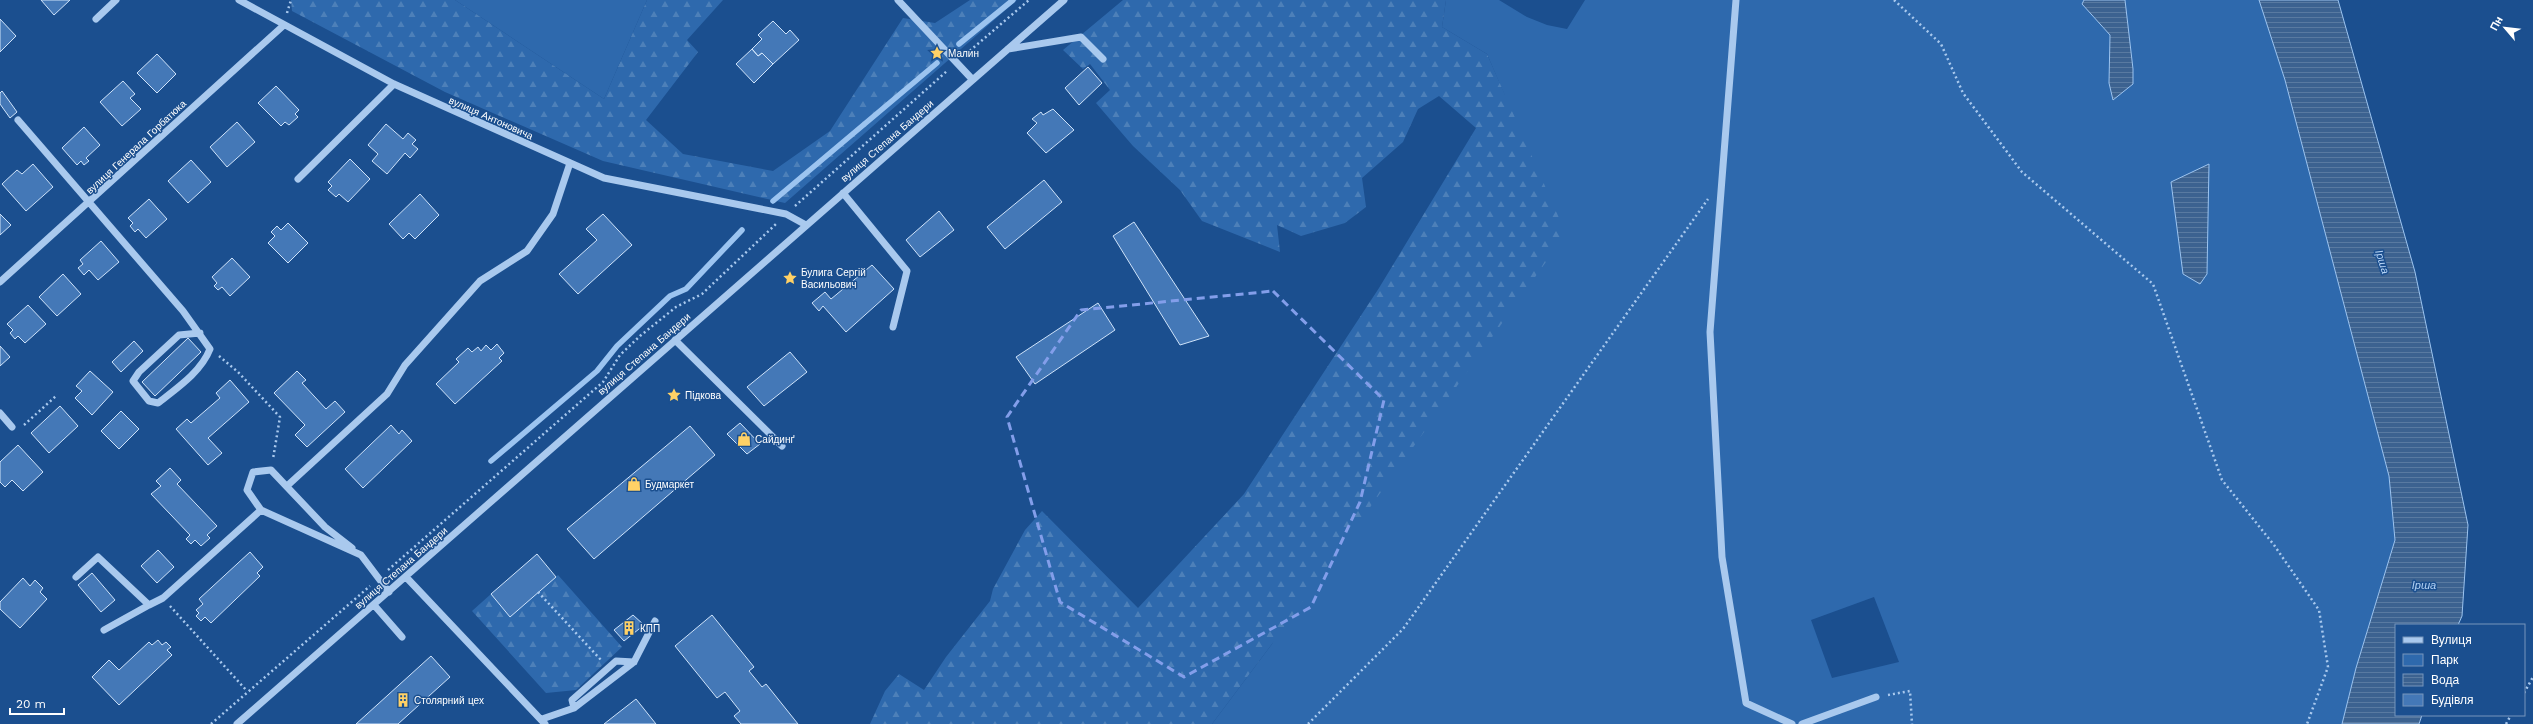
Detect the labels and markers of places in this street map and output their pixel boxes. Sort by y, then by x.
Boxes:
place icon: Малин [929,45,945,61]
place label: Малин [948,48,979,59]
place label: Булига Сергій Васильович [801,267,866,290]
place icon: Булига Сергій Васильович [782,270,798,286]
place icon: Підкова [666,387,682,403]
place label: Підкова [685,390,721,401]
shop icon: Сайдинґ [736,431,752,447]
place label: Сайдинґ [755,434,795,445]
shop icon: Будмаркет [626,476,642,492]
place label: Будмаркет [645,479,695,490]
building icon: КПП [621,620,637,636]
place label: КПП [640,623,660,634]
building icon: Столярний цех [395,692,411,708]
place label: Столярний цех [414,695,484,706]

